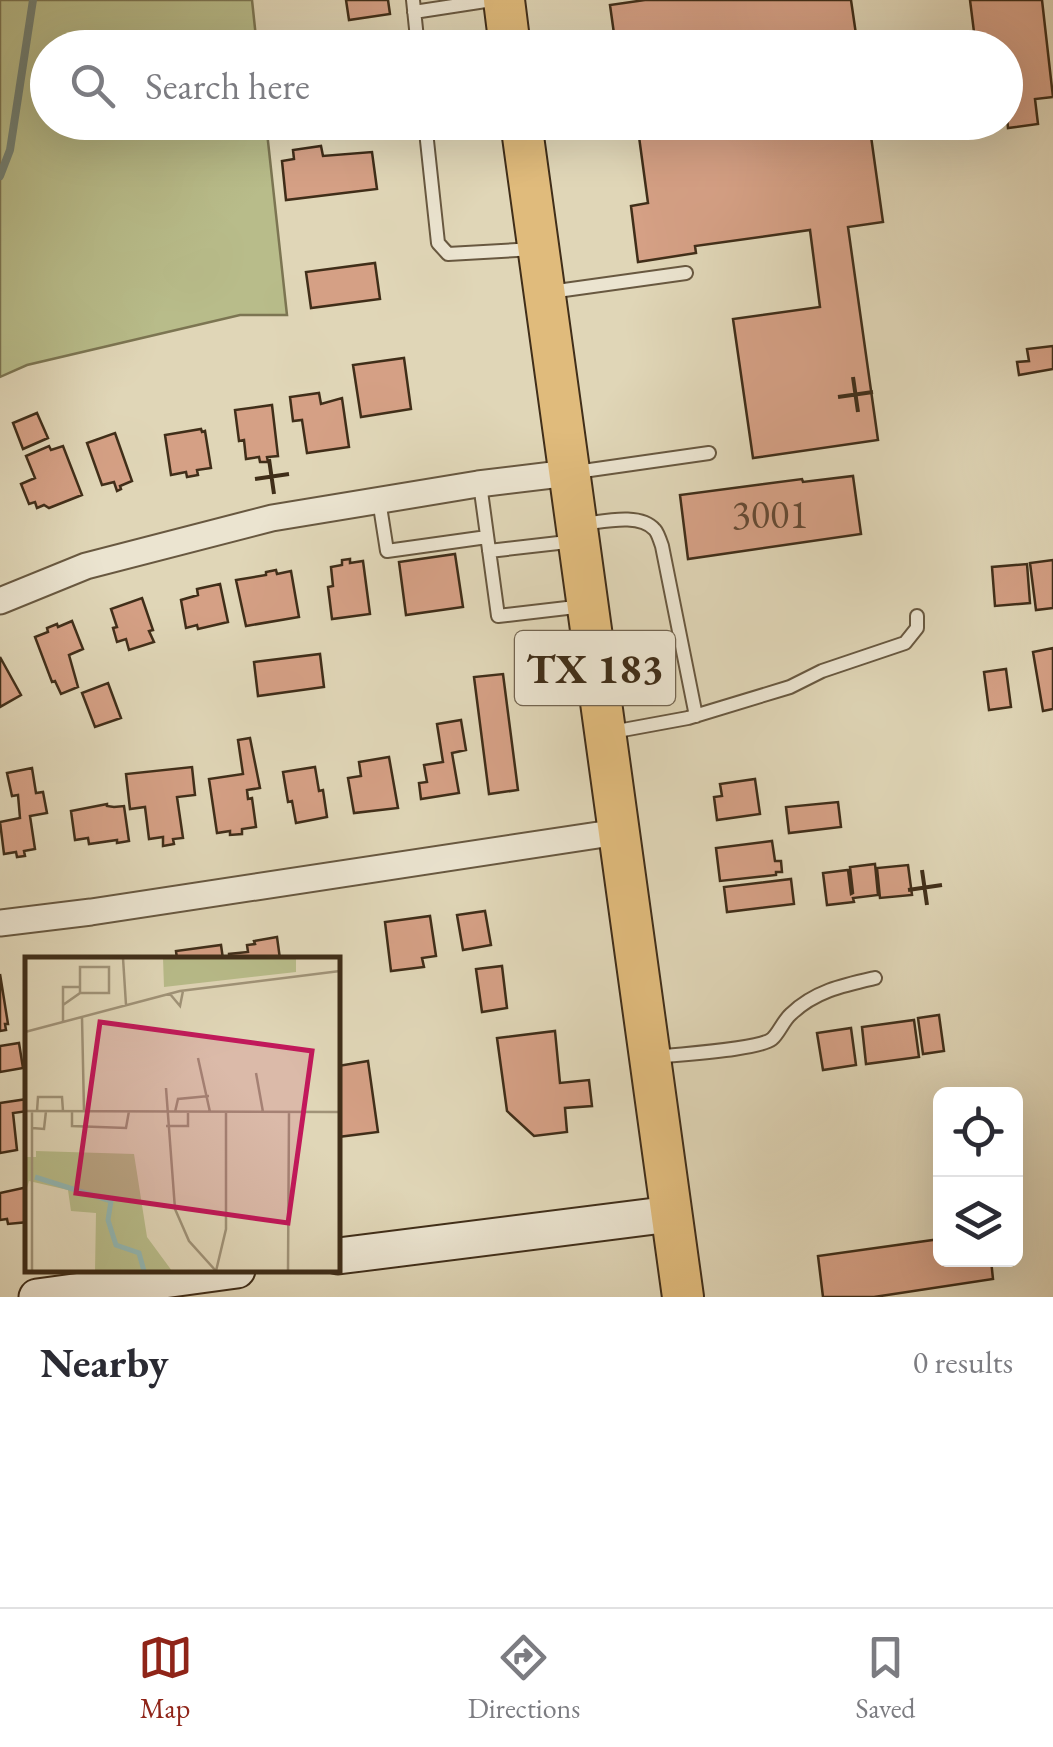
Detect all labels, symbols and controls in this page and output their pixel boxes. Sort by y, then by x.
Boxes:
search box [30,30,1023,140]
icon: search [65,58,120,113]
text: Search here [145,61,310,110]
house number: 3001 [732,488,808,540]
road number: TX 183 [515,631,675,705]
inset map [25,957,340,1272]
map controls [933,1087,1023,1267]
button: locate [933,1087,1023,1177]
button: layers [933,1177,1023,1267]
text: Nearby [40,1335,169,1390]
text: 0 results [913,1341,1013,1383]
tab: Map [138,1630,193,1726]
tab: Directions [468,1630,580,1726]
tab: Saved [855,1630,915,1726]

